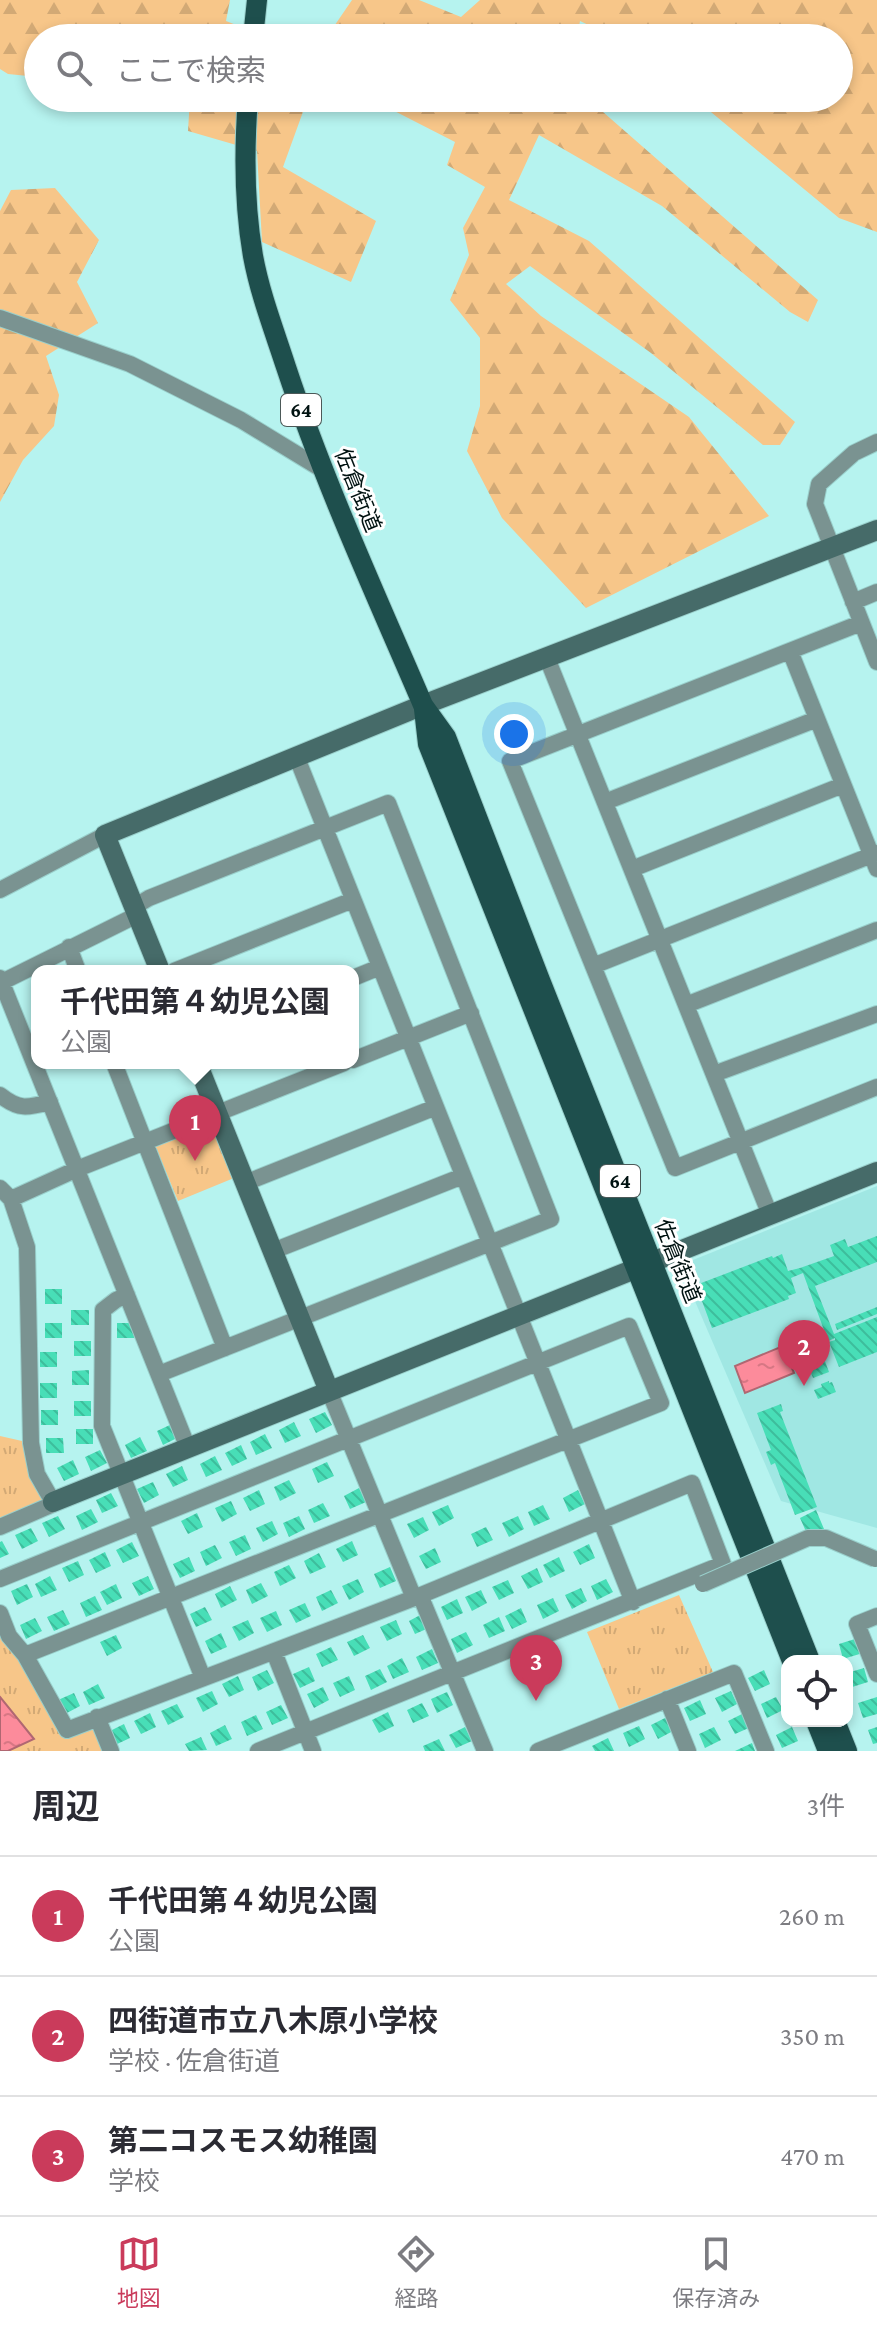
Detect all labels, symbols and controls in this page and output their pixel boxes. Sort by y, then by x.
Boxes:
search box [24,24,853,112]
icon: search [52,46,96,90]
text: ここで検索 [116,54,266,87]
road number: 64 [281,394,321,426]
street label: 佐倉街道 [330,445,386,535]
your location [494,714,534,754]
popup [31,965,359,1069]
text: 千代田第４幼児公園 [60,985,330,1018]
text: 公園 [60,1028,112,1057]
pin: 1 [169,1095,221,1161]
road number: 64 [600,1165,640,1197]
street label: 佐倉街道 [650,1216,706,1306]
pin: 2 [778,1320,830,1386]
pin: 3 [510,1635,562,1701]
map controls [781,1655,853,1727]
button: locate [781,1655,853,1727]
text: 周辺 [32,1788,100,1825]
text: 3件 [807,1792,845,1821]
text: 千代田第４幼児公園 [108,1884,378,1917]
text: 1 [53,1902,63,1931]
text: 260 m [779,1902,845,1931]
text: 公園 [108,1927,160,1956]
text: 四街道市立八木原小学校 [108,2004,438,2037]
text: 2 [51,2022,65,2051]
text: 350 m [780,2022,845,2051]
text: 学校 · 佐倉街道 [108,2047,280,2076]
text: 第二コスモス幼稚園 [108,2124,378,2157]
text: 3 [52,2142,64,2171]
text: 470 m [780,2142,845,2171]
text: 学校 [108,2167,160,2196]
tab: 地図 [117,2232,161,2312]
tab: 経路 [394,2232,438,2312]
tab: 保存済み [672,2232,760,2312]

